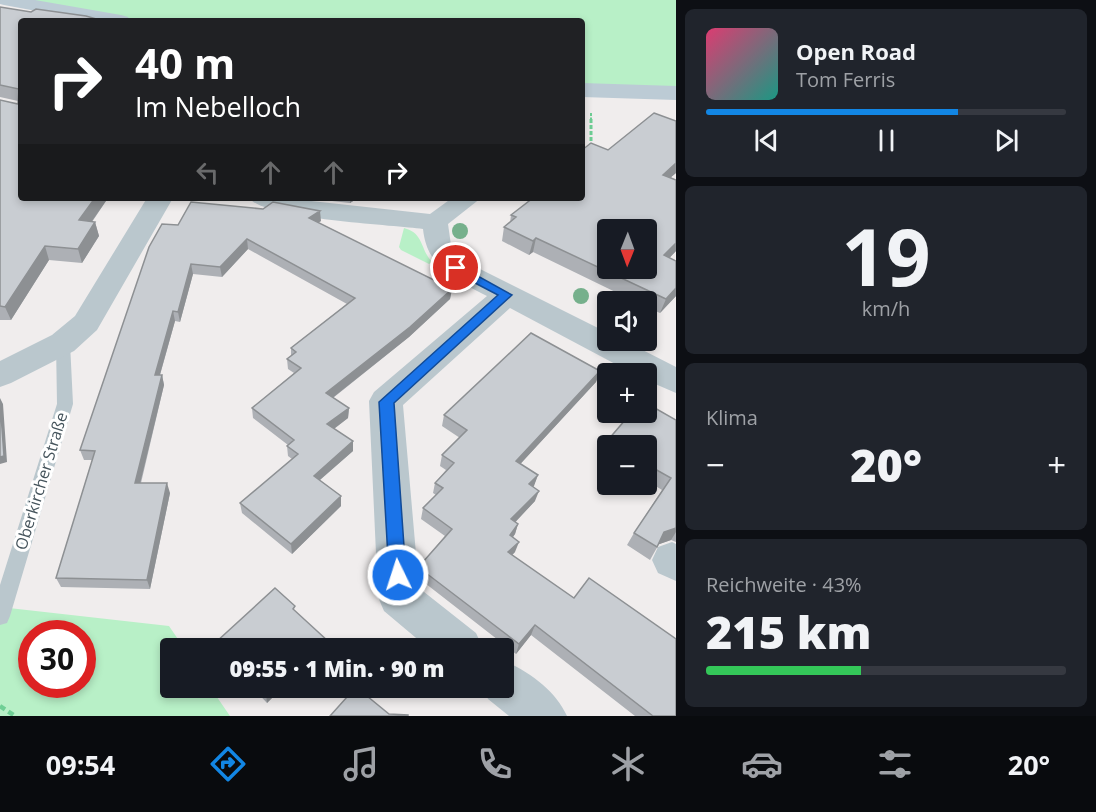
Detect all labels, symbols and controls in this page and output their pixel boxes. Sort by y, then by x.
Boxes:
text: 40 m [135,34,235,91]
text: Open Road [796,36,916,66]
icon: right [36,42,114,120]
text: Tom Ferris [796,66,895,93]
text: Im Nebelloch [135,88,301,125]
icon: previous [750,124,783,157]
icon: pause [870,124,903,157]
icon: next [990,124,1023,157]
icon: left [191,156,224,189]
icon: ahead [254,156,287,189]
icon: ahead [317,156,350,189]
icon: right [380,156,413,189]
text: 19 [841,203,931,309]
north arrow [597,219,657,279]
map controls [597,219,657,495]
pin [430,242,481,293]
icon: arrive [439,251,472,284]
button: sound [597,291,657,351]
text: km/h [862,295,910,322]
button: + [597,363,657,423]
text: Klima [706,404,758,431]
street label: Oberkircher Straße [10,410,72,552]
text: 20° [850,434,922,495]
button: − [597,435,657,495]
text: − [706,442,725,487]
text: + [1047,442,1066,487]
position arrow [366,543,430,607]
text: Reichweite · 43% [706,571,862,598]
text: 215 km [706,601,871,662]
speed limit sign: 30 [18,620,96,698]
text: 09:55 · 1 Min. · 90 m [229,653,445,683]
icon: directions [207,743,249,785]
icon: music [340,743,382,785]
icon: phone [474,743,516,785]
icon: climate [607,743,649,785]
icon: car [741,743,783,785]
icon: filters [874,743,916,785]
text: 09:54 [46,746,115,783]
text: 20° [1008,746,1050,783]

